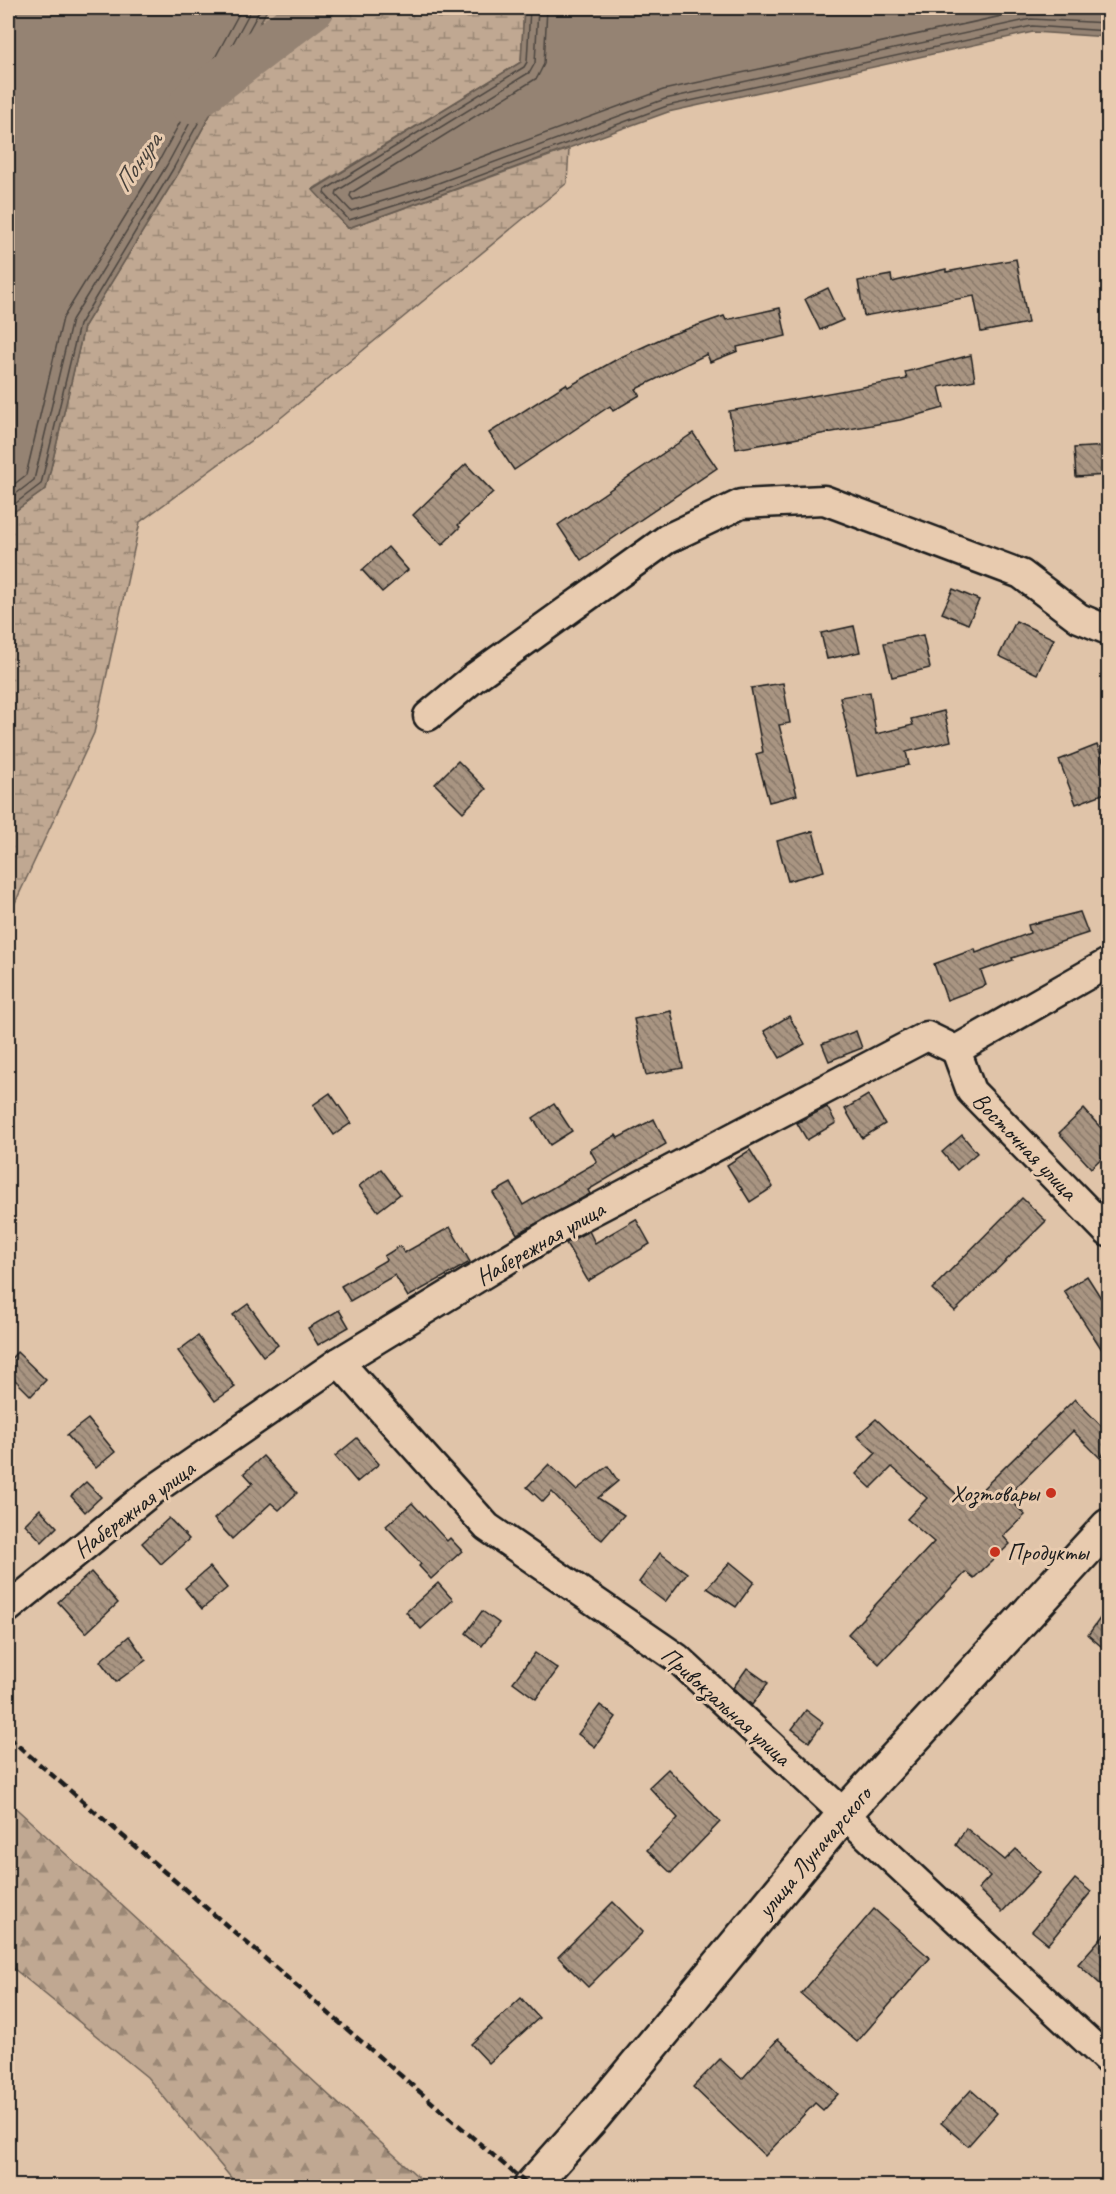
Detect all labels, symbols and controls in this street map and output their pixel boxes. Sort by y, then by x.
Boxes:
water label: Понура [106,124,171,198]
street label: Восточная улица [966,1086,1085,1207]
street label: Набережная улица [470,1193,611,1292]
street label: Набережная улица [67,1453,202,1564]
place label: Хозтовары [951,1478,1041,1509]
marker: Хозтовары [1044,1486,1058,1500]
place label: Продукты [1007,1537,1091,1567]
marker: Продукты [988,1545,1002,1559]
street label: Привокзальная улица [654,1640,798,1774]
street label: улица Луначарского [749,1778,879,1925]

